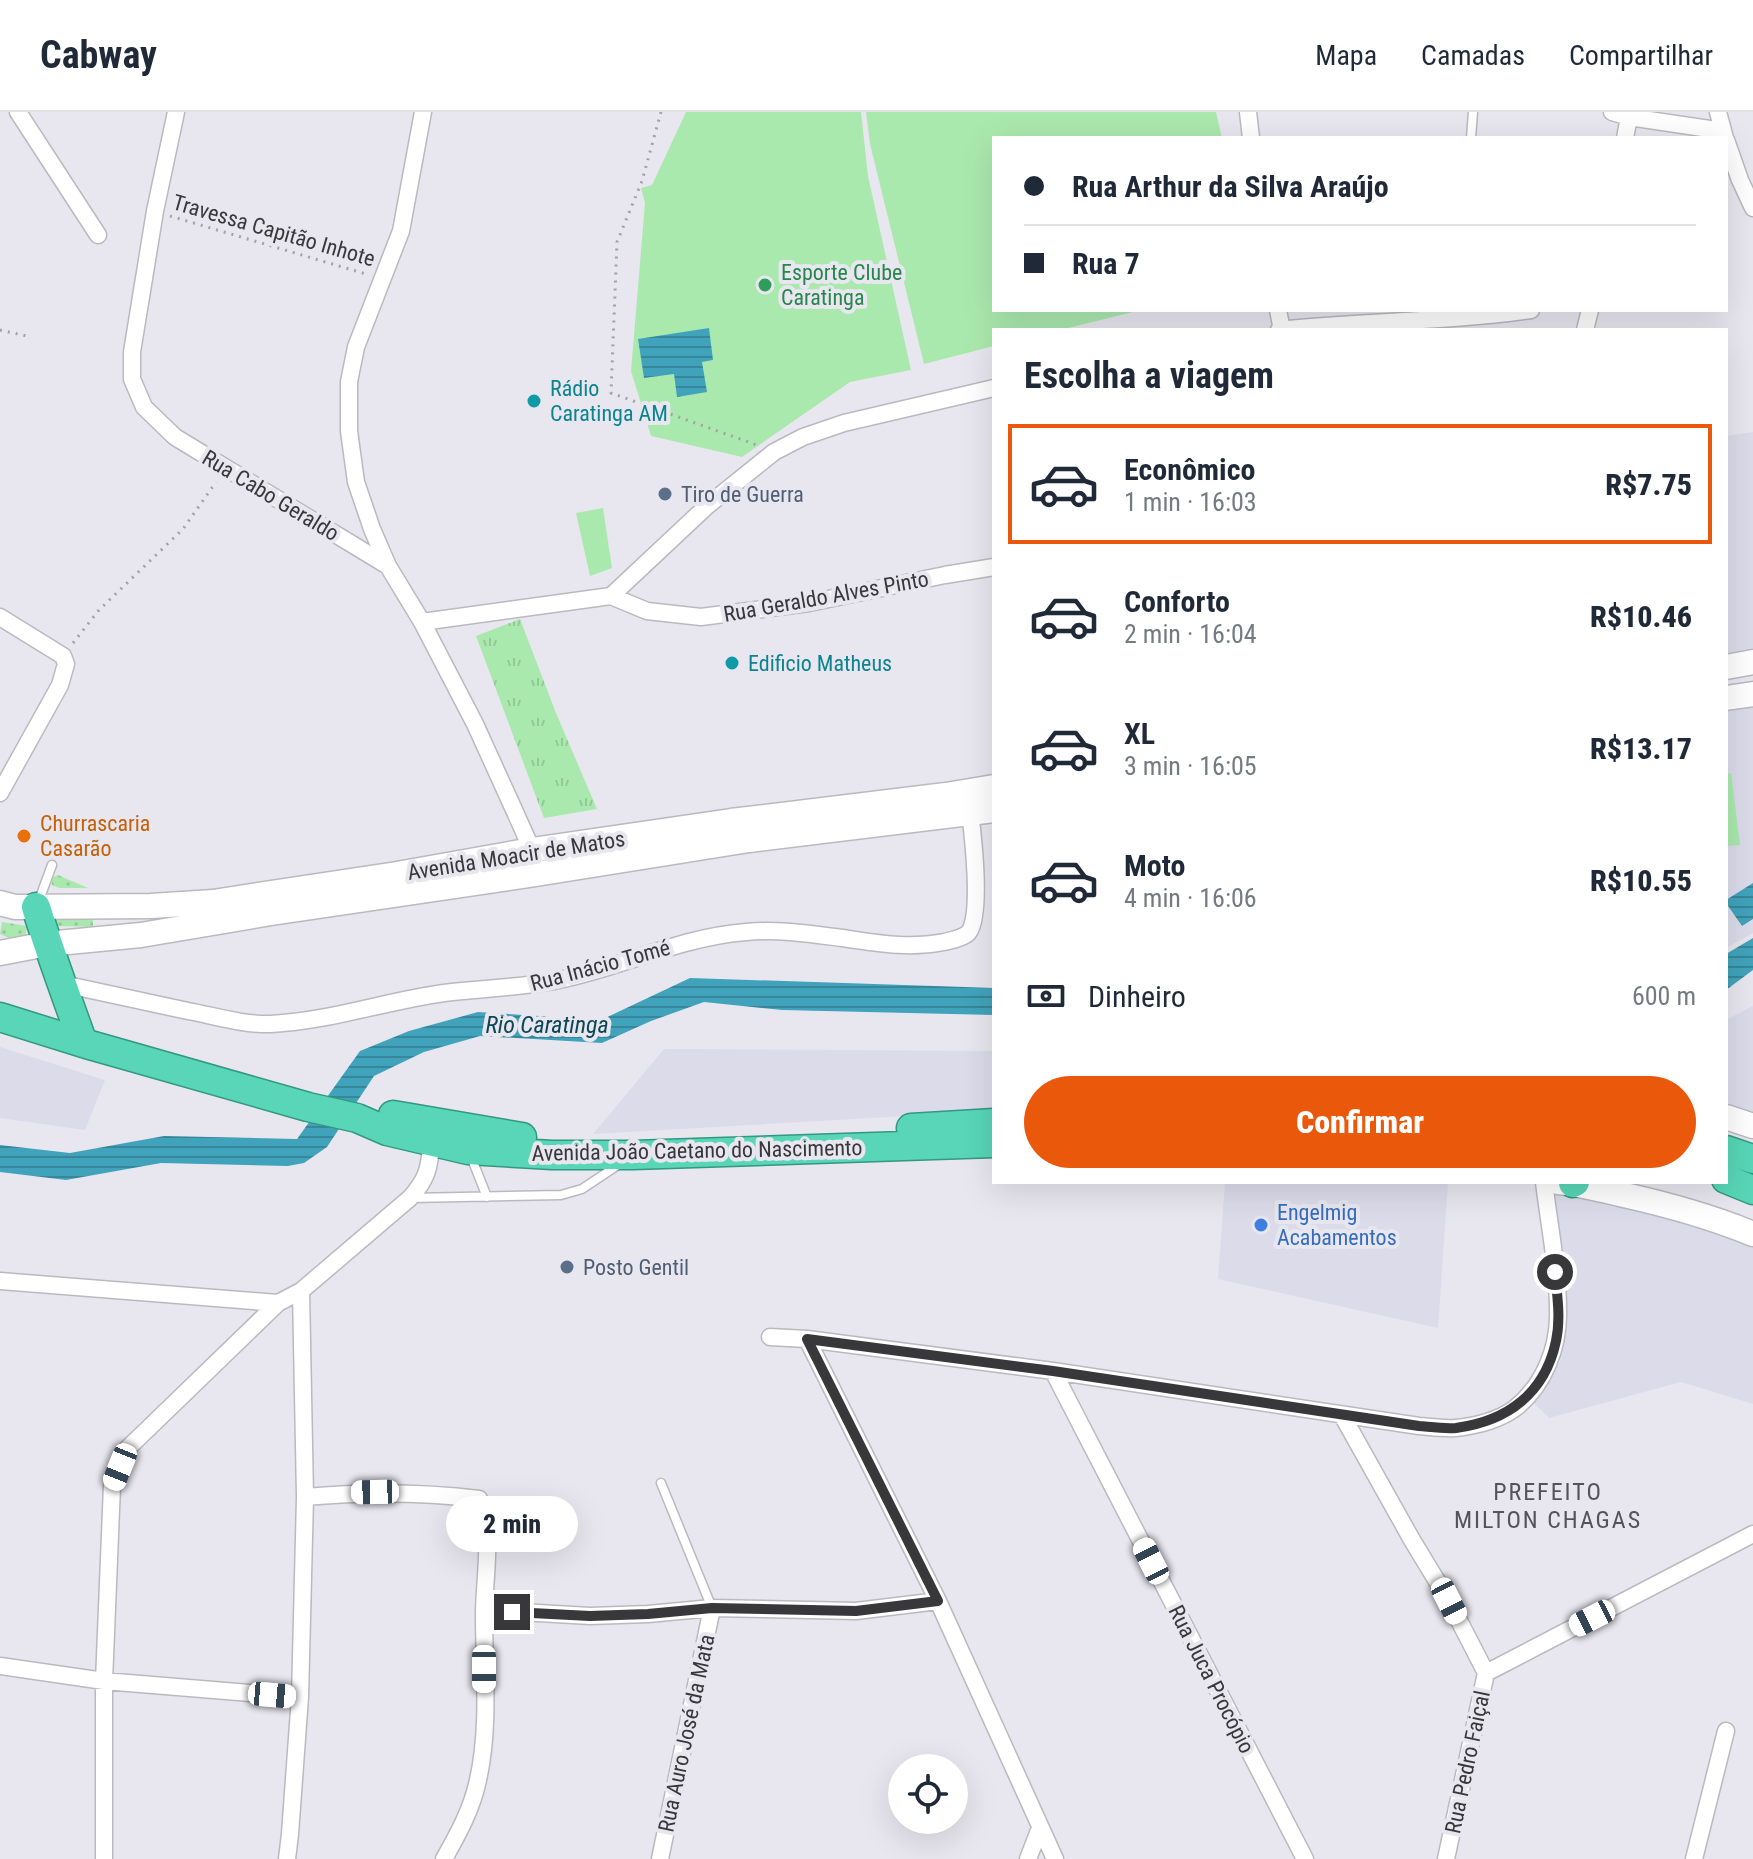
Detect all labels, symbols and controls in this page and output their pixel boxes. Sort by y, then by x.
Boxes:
text: Cabway [40,33,157,77]
text: Mapa [1315,39,1377,72]
text: Camadas [1421,39,1525,72]
text: Compartilhar [1569,39,1713,72]
text: Rua Arthur da Silva Araújo [1072,169,1389,204]
street label: Travessa Capitão Inhote [170,190,378,271]
text: Rua 7 [1072,246,1140,281]
place label: Esporte Clube Caratinga [781,260,902,310]
marker: Esporte Clube Caratinga [756,276,774,294]
text: Escolha a viagem [1024,355,1274,397]
place label: Rádio Caratinga AM [550,376,668,426]
marker: Rádio Caratinga AM [525,392,543,410]
street label: Rua Cabo Geraldo [198,445,344,546]
icon: car [1028,448,1100,520]
text: Econômico [1124,452,1255,487]
text: R$7.75 [1605,467,1692,502]
place label: Tiro de Guerra [681,482,804,507]
marker: Tiro de Guerra [656,485,674,503]
text: 1 min · 16:03 [1124,487,1257,517]
street label: Rua Geraldo Alves Pinto [722,566,931,627]
icon: car [1028,580,1100,652]
text: Conforto [1124,584,1230,619]
text: R$10.46 [1590,599,1692,634]
text: 2 min · 16:04 [1124,619,1257,649]
place label: Edificio Matheus [748,651,892,676]
marker: Edificio Matheus [723,654,741,672]
icon: car [1028,712,1100,784]
text: XL [1124,716,1155,751]
text: R$13.17 [1590,731,1692,766]
text: 3 min · 16:05 [1124,751,1257,781]
place label: Churrascaria Casarão [40,811,150,861]
street label: Avenida Moacir de Matos [406,826,627,885]
marker: Churrascaria Casarão [15,827,33,845]
icon: car [1028,844,1100,916]
text: Moto [1124,848,1185,883]
text: R$10.55 [1590,863,1692,898]
text: 4 min · 16:06 [1124,883,1257,913]
street label: Rua Inácio Tomé [527,935,673,996]
icon: cash [1024,974,1068,1018]
text: Dinheiro [1088,979,1186,1014]
text: 600 m [1632,981,1696,1011]
water label: Rio Caratinga [485,1011,609,1039]
button: Confirmar [1024,1076,1696,1168]
street label: Avenida João Caetano do Nascimento [531,1135,863,1166]
place label: Engelmig Acabamentos [1277,1200,1397,1250]
marker: Engelmig Acabamentos [1252,1216,1270,1234]
route start [1537,1254,1573,1290]
place label: Posto Gentil [583,1255,689,1280]
marker: Posto Gentil [558,1258,576,1276]
car [100,1440,140,1494]
district label: PREFEITO MILTON CHAGAS [1454,1478,1642,1534]
car [351,1480,399,1504]
callout: 2 min [446,1496,578,1552]
text: 2 min [483,1509,541,1539]
car [1129,1534,1173,1588]
car [1427,1574,1471,1628]
route end [494,1594,530,1630]
car [1565,1596,1619,1640]
street label: Rua Juca Procópio [1163,1601,1260,1757]
street label: Rua Auro José da Mata [653,1632,720,1834]
car [472,1645,496,1693]
car [247,1681,297,1709]
street label: Rua Pedro Faiçal [1440,1688,1495,1836]
map controls [888,1754,968,1834]
button: locate [888,1754,968,1834]

